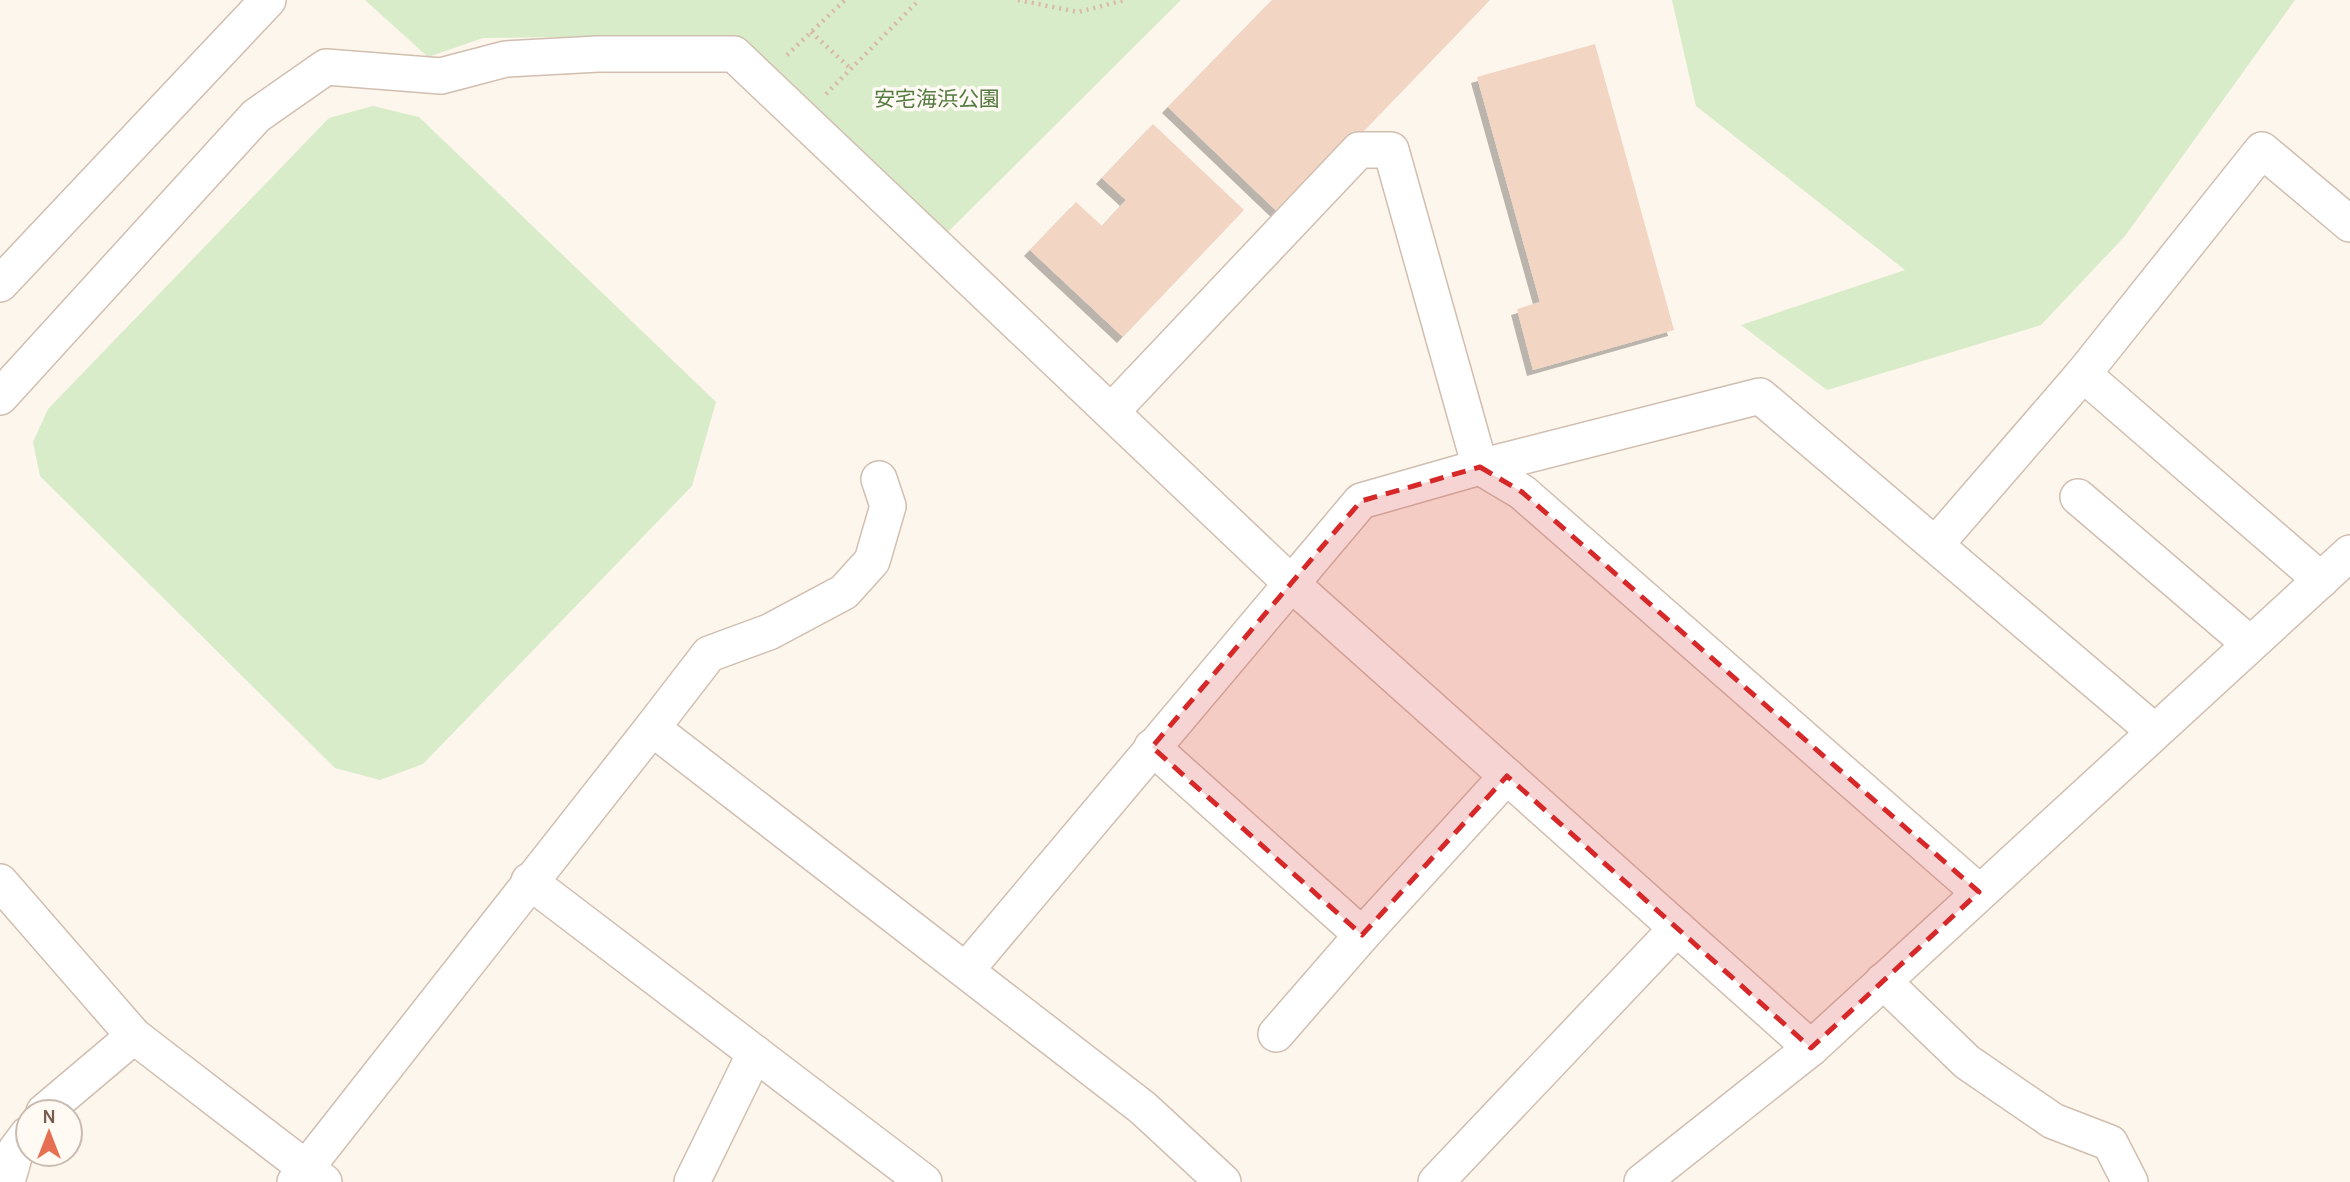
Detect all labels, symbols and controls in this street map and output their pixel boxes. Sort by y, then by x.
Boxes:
park label: 安宅海浜公園 [874,87,1000,111]
north arrow [14,1098,84,1168]
text: N [42,1106,56,1128]

